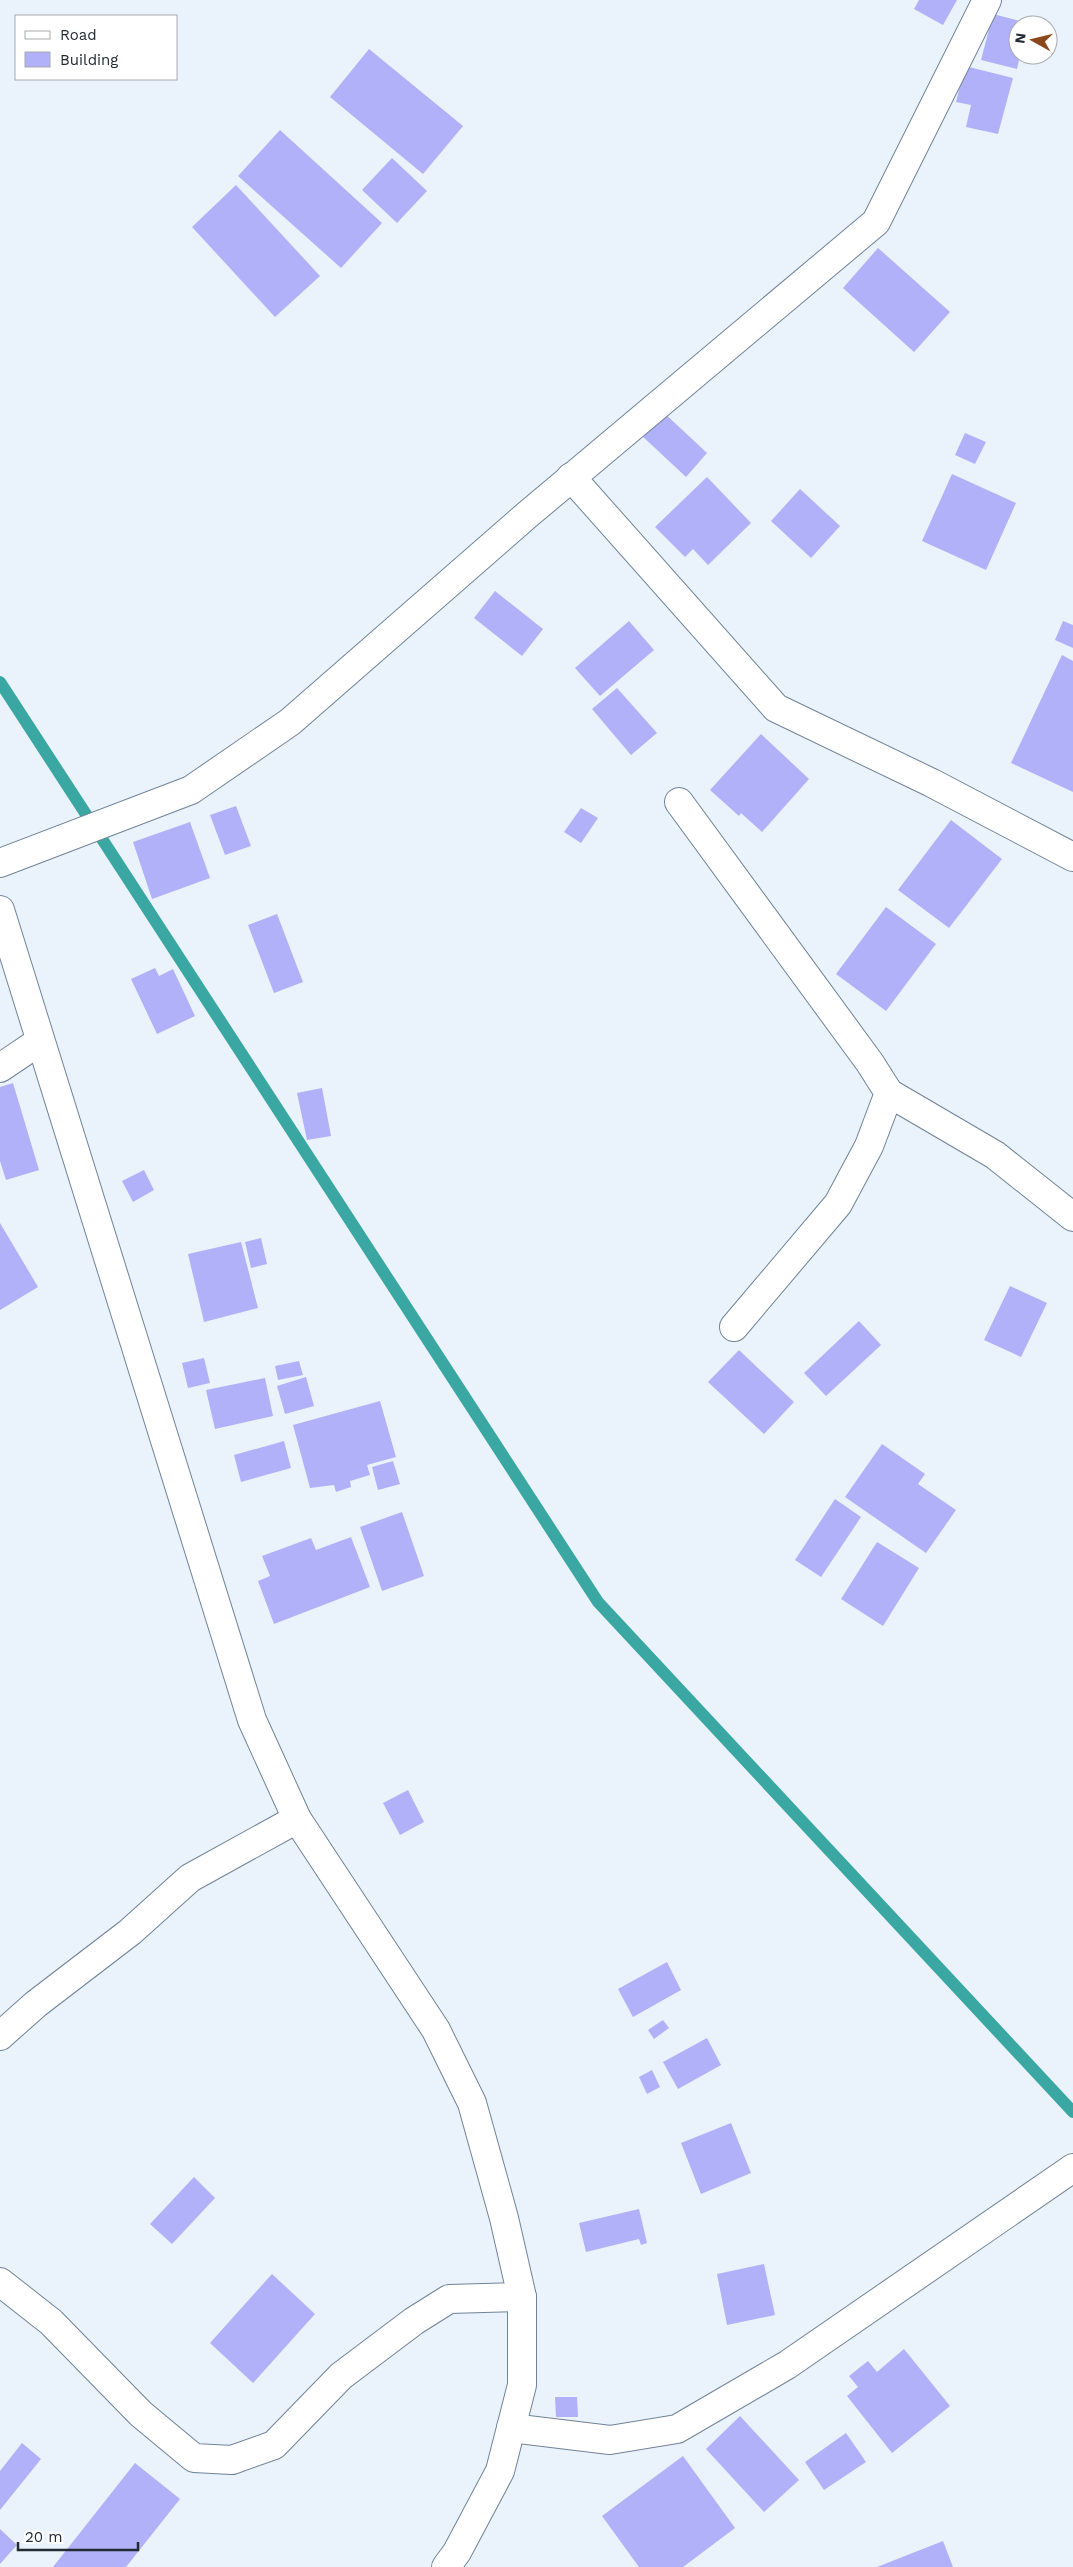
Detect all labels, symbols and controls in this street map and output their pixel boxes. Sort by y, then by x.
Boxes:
legend [15,15,178,80]
north arrow [1008,15,1058,65]
text: Road [60,26,97,44]
text: N [1011,32,1029,44]
text: Building [60,51,118,69]
scale bar [18,2520,138,2552]
text: 20 m [25,2528,63,2546]

